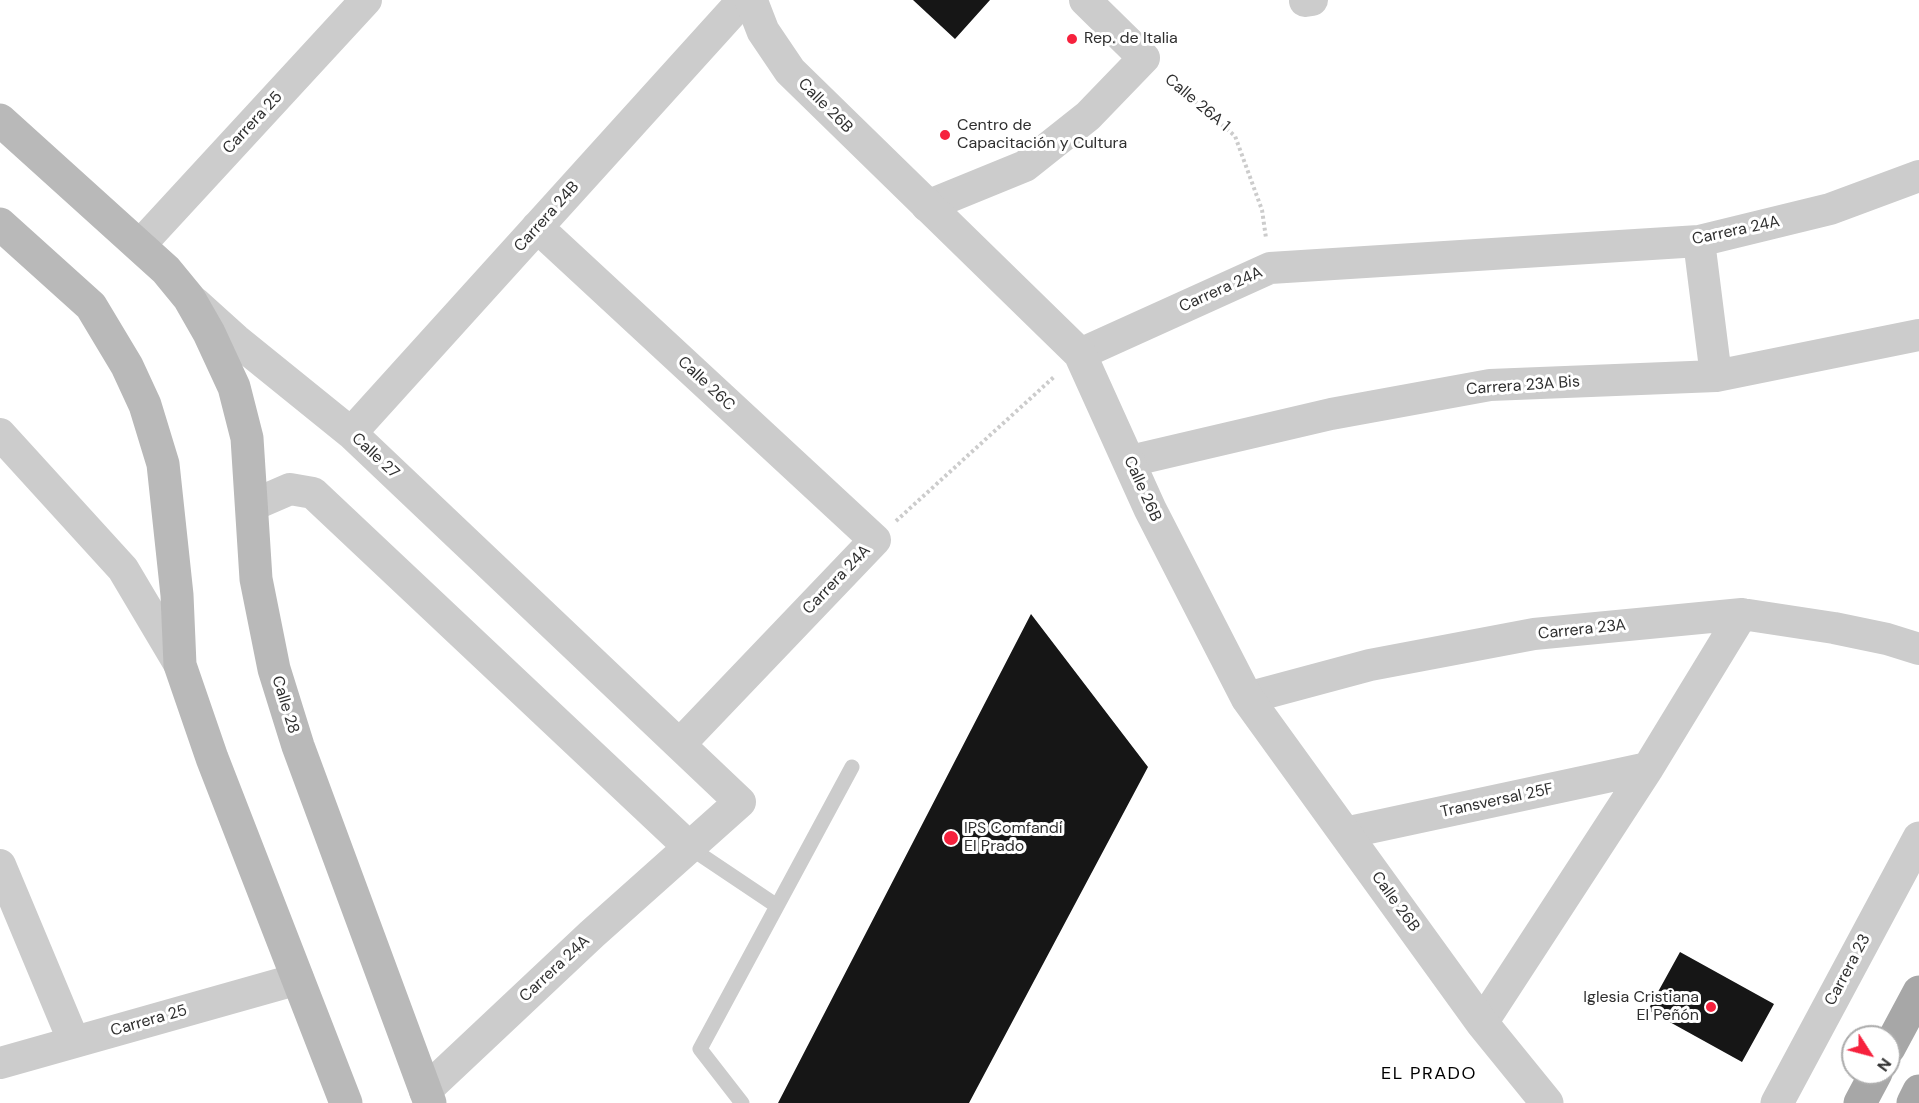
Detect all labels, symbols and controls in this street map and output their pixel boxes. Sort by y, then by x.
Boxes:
place label: Rep. de Italia [1084,29,1178,49]
marker: Rep. de Italia [1065,32,1079,46]
street label: Calle 26A 1 [1161,70,1233,136]
street label: Calle 26B [794,75,856,137]
street label: Carrera 25 [219,88,287,158]
place label: Centro de Capacitación y Cultura [957,116,1127,154]
marker: Centro de Capacitación y Cultura [938,128,952,142]
street label: Carrera 24B [510,178,584,256]
street label: Carrera 24A [1690,212,1782,250]
street label: Carrera 24A [1176,263,1266,317]
street label: Calle 26C [673,353,739,415]
street label: Carrera 23A Bis [1465,372,1581,400]
street label: Calle 27 [347,429,403,483]
street label: Calle 26B [1119,453,1165,525]
street label: Carrera 24A [799,541,875,619]
street label: Carrera 23A [1537,616,1627,644]
street label: Calle 28 [267,674,303,736]
street label: Transversal 25F [1439,780,1555,822]
place label: IPS Comfandi El Prado [964,819,1063,857]
marker: IPS Comfandi El Prado [942,829,960,847]
street label: Calle 26B [1367,868,1423,936]
street label: Carrera 23 [1821,931,1875,1009]
street label: Carrera 24A [516,932,594,1006]
place label: Iglesia Cristiana El Peñón [1583,988,1699,1026]
marker: Iglesia Cristiana El Peñón [1704,1000,1718,1014]
street label: Carrera 25 [109,1001,189,1041]
north arrow [1841,1025,1901,1085]
text: N [1872,1054,1896,1076]
district label: EL PRADO [1381,1063,1477,1085]

